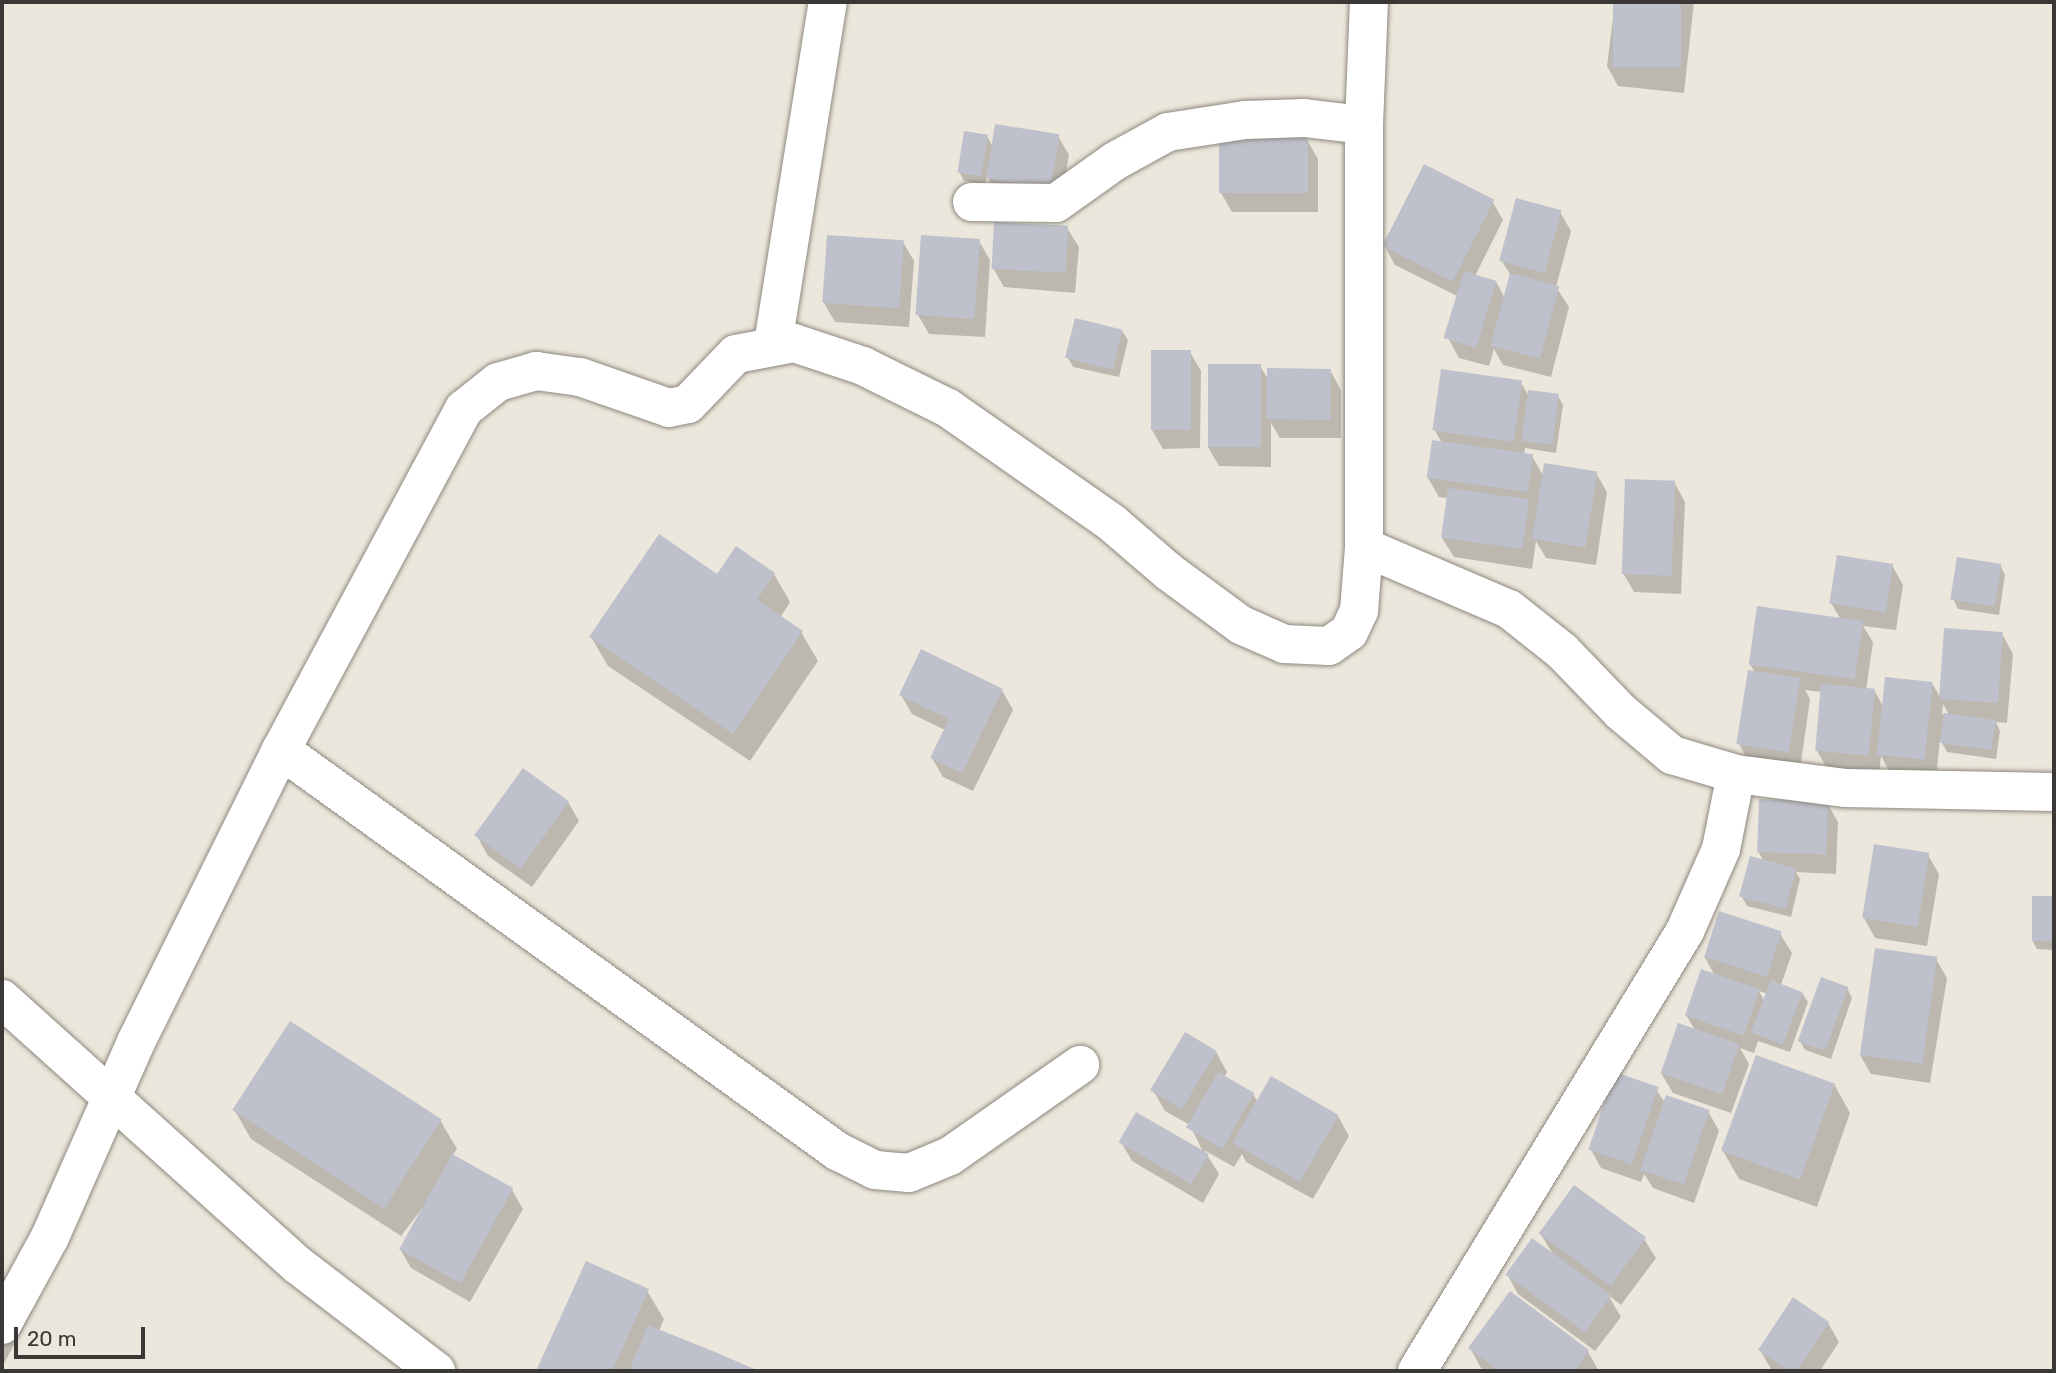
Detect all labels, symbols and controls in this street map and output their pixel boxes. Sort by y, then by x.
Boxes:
scale bar [18,1314,149,1358]
text: 20 m [27,1326,76,1351]

